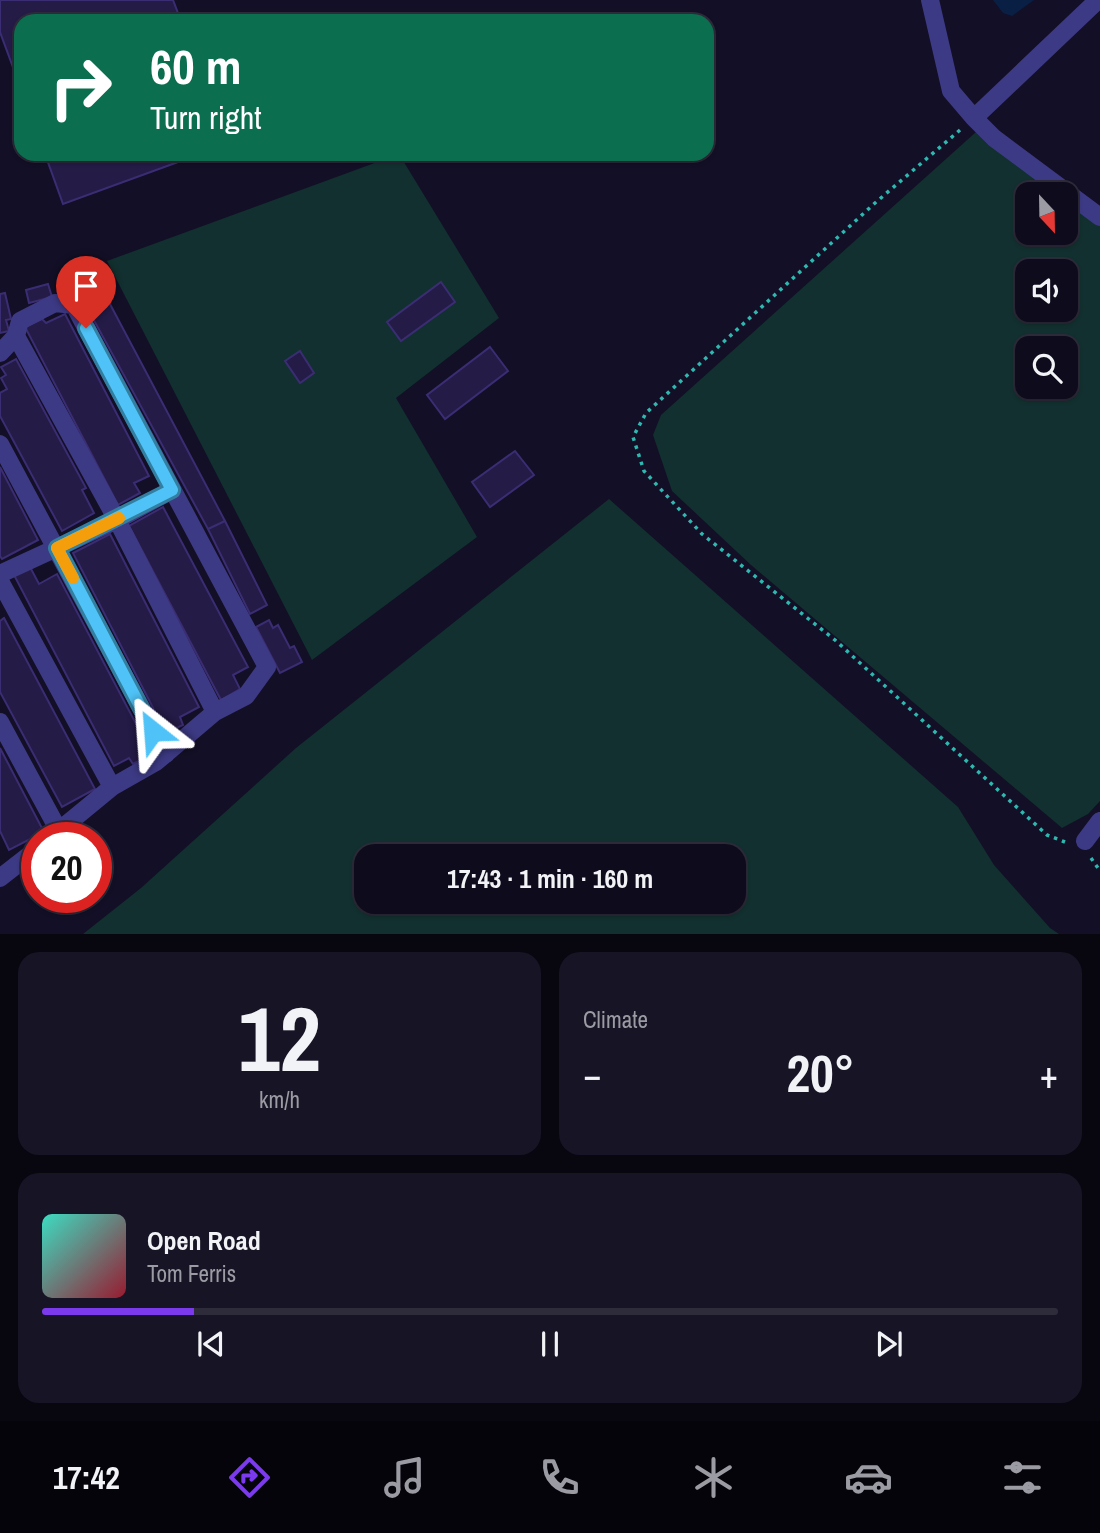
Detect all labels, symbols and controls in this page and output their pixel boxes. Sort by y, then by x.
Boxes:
text: 60 m [150,33,242,99]
icon: right [35,42,126,133]
text: Turn right [150,96,262,139]
north arrow [1015,182,1078,245]
map controls [1015,182,1078,399]
pin [56,256,116,328]
button: sound [1015,259,1078,322]
icon: arrive [67,267,105,305]
button: search [1015,336,1078,399]
position arrow [116,694,190,768]
speed limit sign: 20 [21,822,112,913]
text: 17:43 · 1 min · 160 m [447,861,653,896]
text: 12 [238,977,321,1099]
text: Climate [583,1004,648,1035]
text: 20° [786,1038,855,1108]
text: − [583,1049,601,1100]
text: + [1040,1049,1058,1100]
text: km/h [259,1084,300,1115]
text: Open Road [147,1223,261,1258]
text: Tom Ferris [147,1258,236,1289]
icon: previous [192,1325,230,1363]
icon: pause [531,1325,569,1363]
icon: next [870,1325,908,1363]
icon: directions [225,1453,274,1502]
icon: music [380,1453,429,1502]
icon: phone [535,1453,584,1502]
icon: climate [689,1453,738,1502]
icon: car [844,1453,893,1502]
icon: filters [998,1453,1047,1502]
text: 17:42 [53,1456,120,1499]

